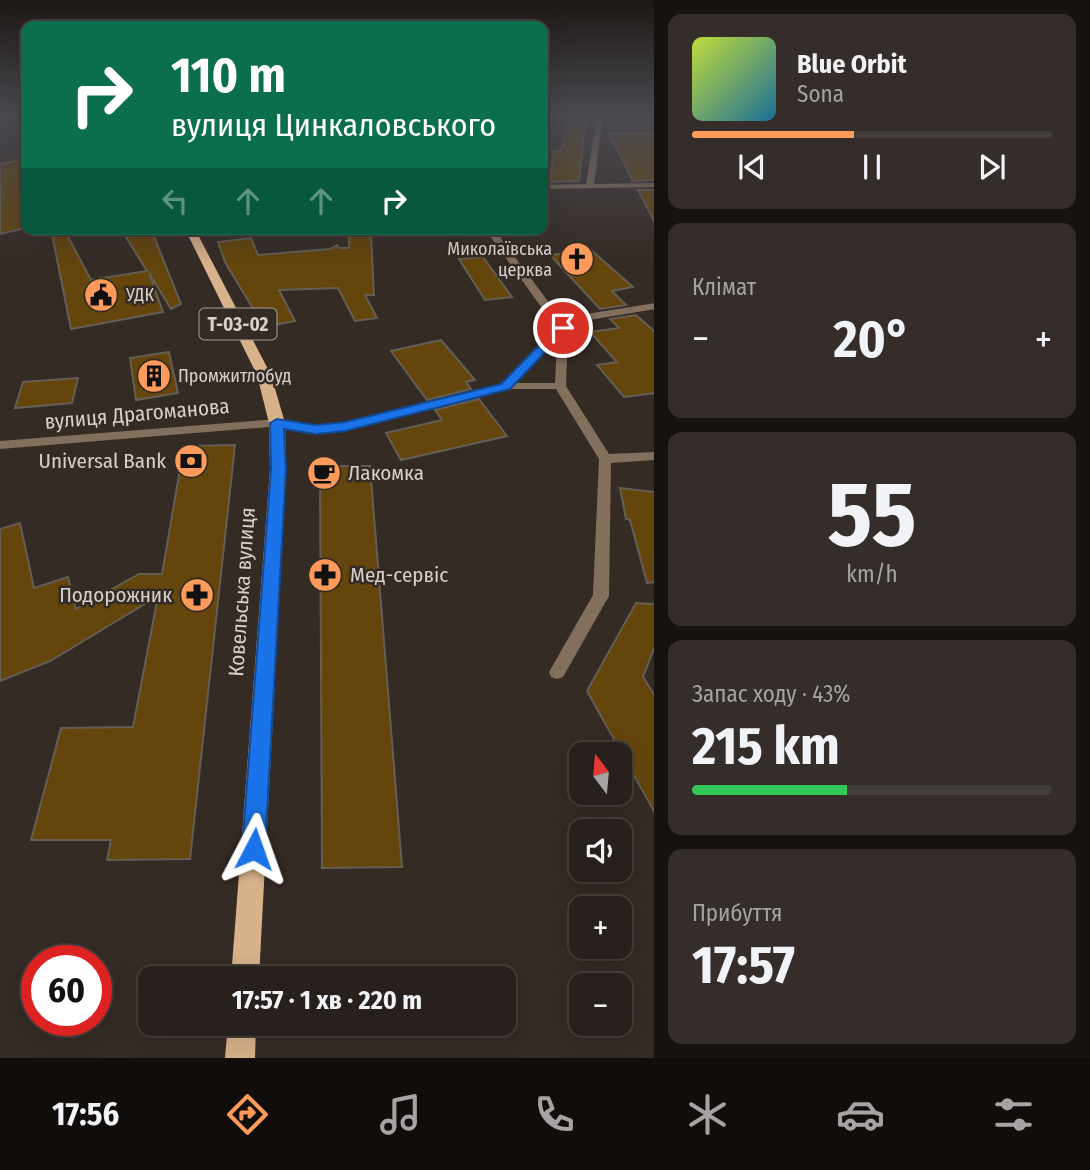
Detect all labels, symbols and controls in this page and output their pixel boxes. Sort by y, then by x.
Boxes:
text: 110 m [171,46,286,105]
icon: right [56,49,147,140]
text: Blue Orbit [797,49,907,80]
text: Sona [797,80,844,108]
text: вулиця Цинкаловського [171,106,496,144]
icon: previous [733,148,771,186]
icon: pause [853,148,891,186]
icon: next [973,148,1011,186]
icon: left [156,182,194,220]
icon: ahead [229,182,267,220]
icon: ahead [302,182,340,220]
icon: right [375,182,413,220]
place label: Миколаївська церква [447,238,552,281]
church icon: Миколаївська церква [558,240,596,278]
text: Клімат [692,273,756,301]
public building icon: УДК [82,276,120,314]
place label: УДК [125,284,154,306]
pin [533,298,593,358]
road number: Т-03-02 [200,308,276,340]
text: 20° [834,308,910,371]
icon: arrive [544,309,582,347]
text: − [692,316,709,362]
text: + [1035,316,1052,362]
building icon: Промжитлобуд [135,357,173,395]
place label: Промжитлобуд [178,365,291,387]
street label: вулиця Драгоманова [43,393,231,435]
bank icon: Universal Bank [172,442,210,480]
place label: Universal Bank [39,448,166,474]
cafe icon: Лакомка [305,454,343,492]
place label: Лакомка [348,460,424,486]
text: 55 [828,460,916,569]
street label: Ковельська вулиця [223,506,261,678]
pharmacy icon: Мед-сервіс [306,556,344,594]
text: km/h [846,560,898,588]
place label: Мед-сервіс [350,562,448,588]
pharmacy icon: Подорожник [178,576,216,614]
place label: Подорожник [59,582,172,608]
text: Запас ходу · 43% [692,680,851,708]
text: 215 km [692,715,840,778]
north arrow [569,742,632,805]
map controls [569,742,632,1036]
position arrow [217,812,291,886]
button: sound [569,819,632,882]
button: + [569,896,632,959]
text: Прибуття [692,899,782,927]
text: 17:57 [692,934,795,997]
speed limit sign: 60 [21,945,112,1036]
button: − [569,973,632,1036]
text: 17:57 · 1 хв · 220 m [232,985,422,1016]
icon: directions [223,1090,272,1139]
icon: music [376,1090,425,1139]
icon: phone [530,1090,579,1139]
icon: climate [683,1090,732,1139]
icon: car [836,1090,885,1139]
icon: filters [989,1090,1038,1139]
text: 17:56 [52,1095,119,1133]

